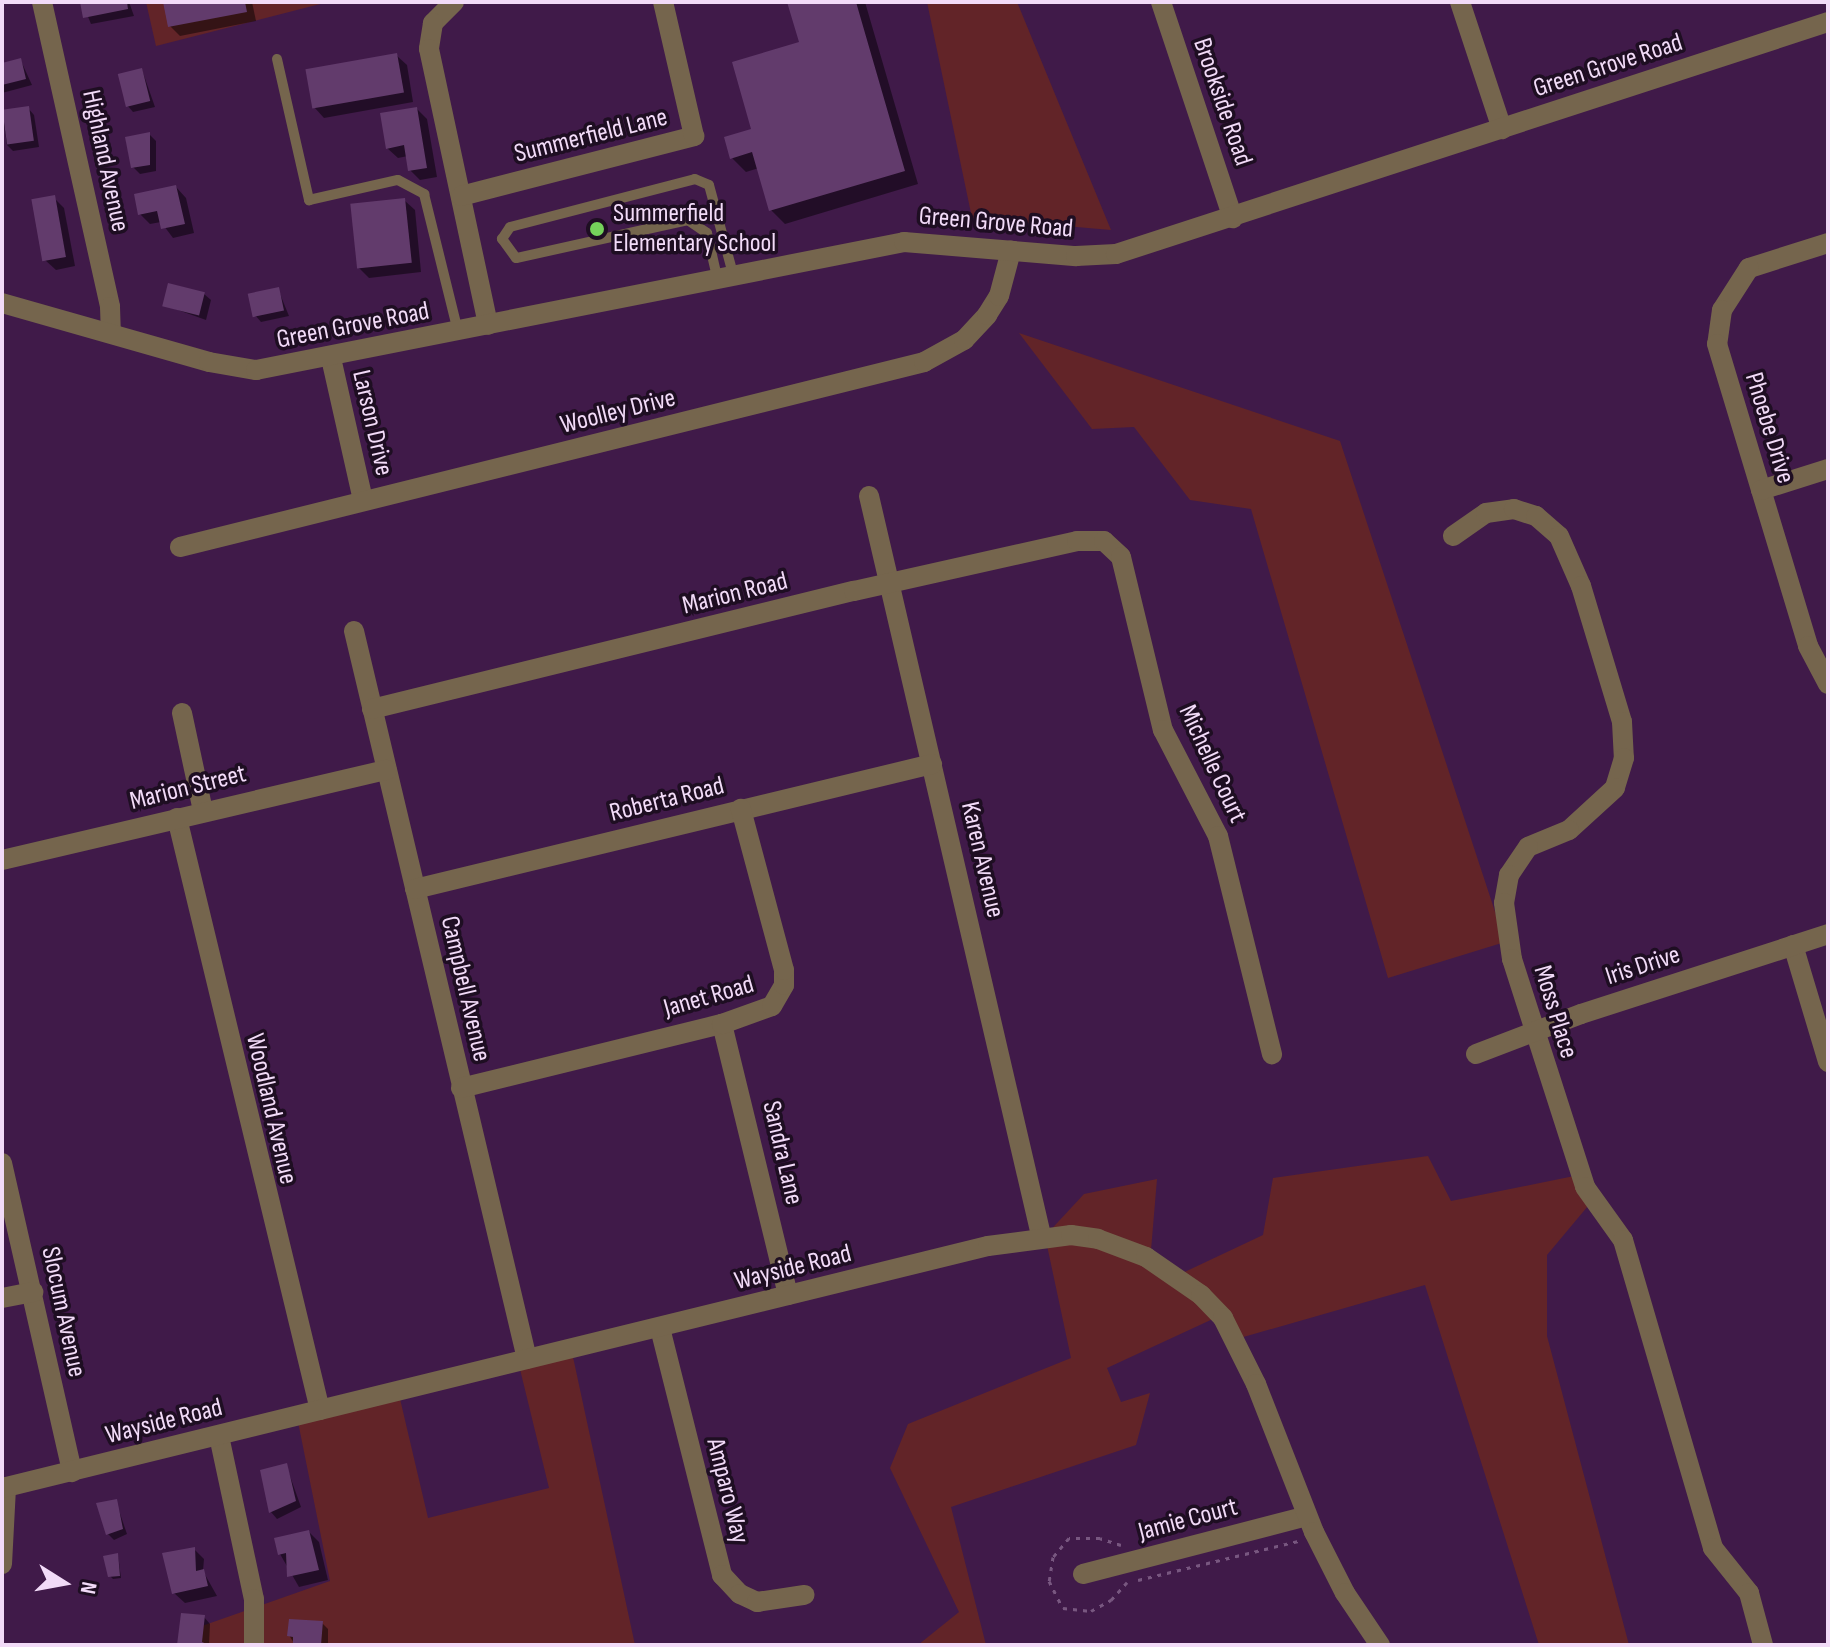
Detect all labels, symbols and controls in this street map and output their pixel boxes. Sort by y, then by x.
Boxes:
street label: Green Grove Road [1530,27,1686,105]
street label: Brookside Road [1186,34,1258,170]
street label: Highland Avenue [75,87,135,235]
street label: Summerfield Lane [511,102,671,170]
place label: Summerfield Elementary School [613,198,776,260]
street label: Green Grove Road [918,201,1074,245]
marker: Summerfield Elementary School [588,220,606,238]
street label: Green Grove Road [274,296,432,356]
street label: Larson Drive [345,367,399,479]
street label: Phoebe Drive [1737,369,1801,487]
street label: Woolley Drive [557,383,679,441]
street label: Marion Road [679,566,791,622]
street label: Michelle Court [1171,700,1253,828]
street label: Marion Street [127,759,249,817]
street label: Roberta Road [607,771,727,829]
street label: Karen Avenue [954,799,1010,921]
street label: Campbell Avenue [433,913,497,1065]
street label: Iris Drive [1602,939,1684,993]
street label: Moss Place [1526,962,1584,1062]
street label: Janet Road [660,969,758,1025]
street label: Woodland Avenue [239,1031,303,1187]
street label: Sandra Lane [755,1098,809,1208]
street label: Wayside Road [731,1238,855,1298]
street label: Slocum Avenue [34,1244,92,1380]
street label: Wayside Road [102,1392,226,1452]
street label: Amparo Way [699,1435,755,1547]
street label: Jamie Court [1135,1492,1241,1548]
north arrow [24,1543,104,1623]
text: N [74,1579,102,1596]

